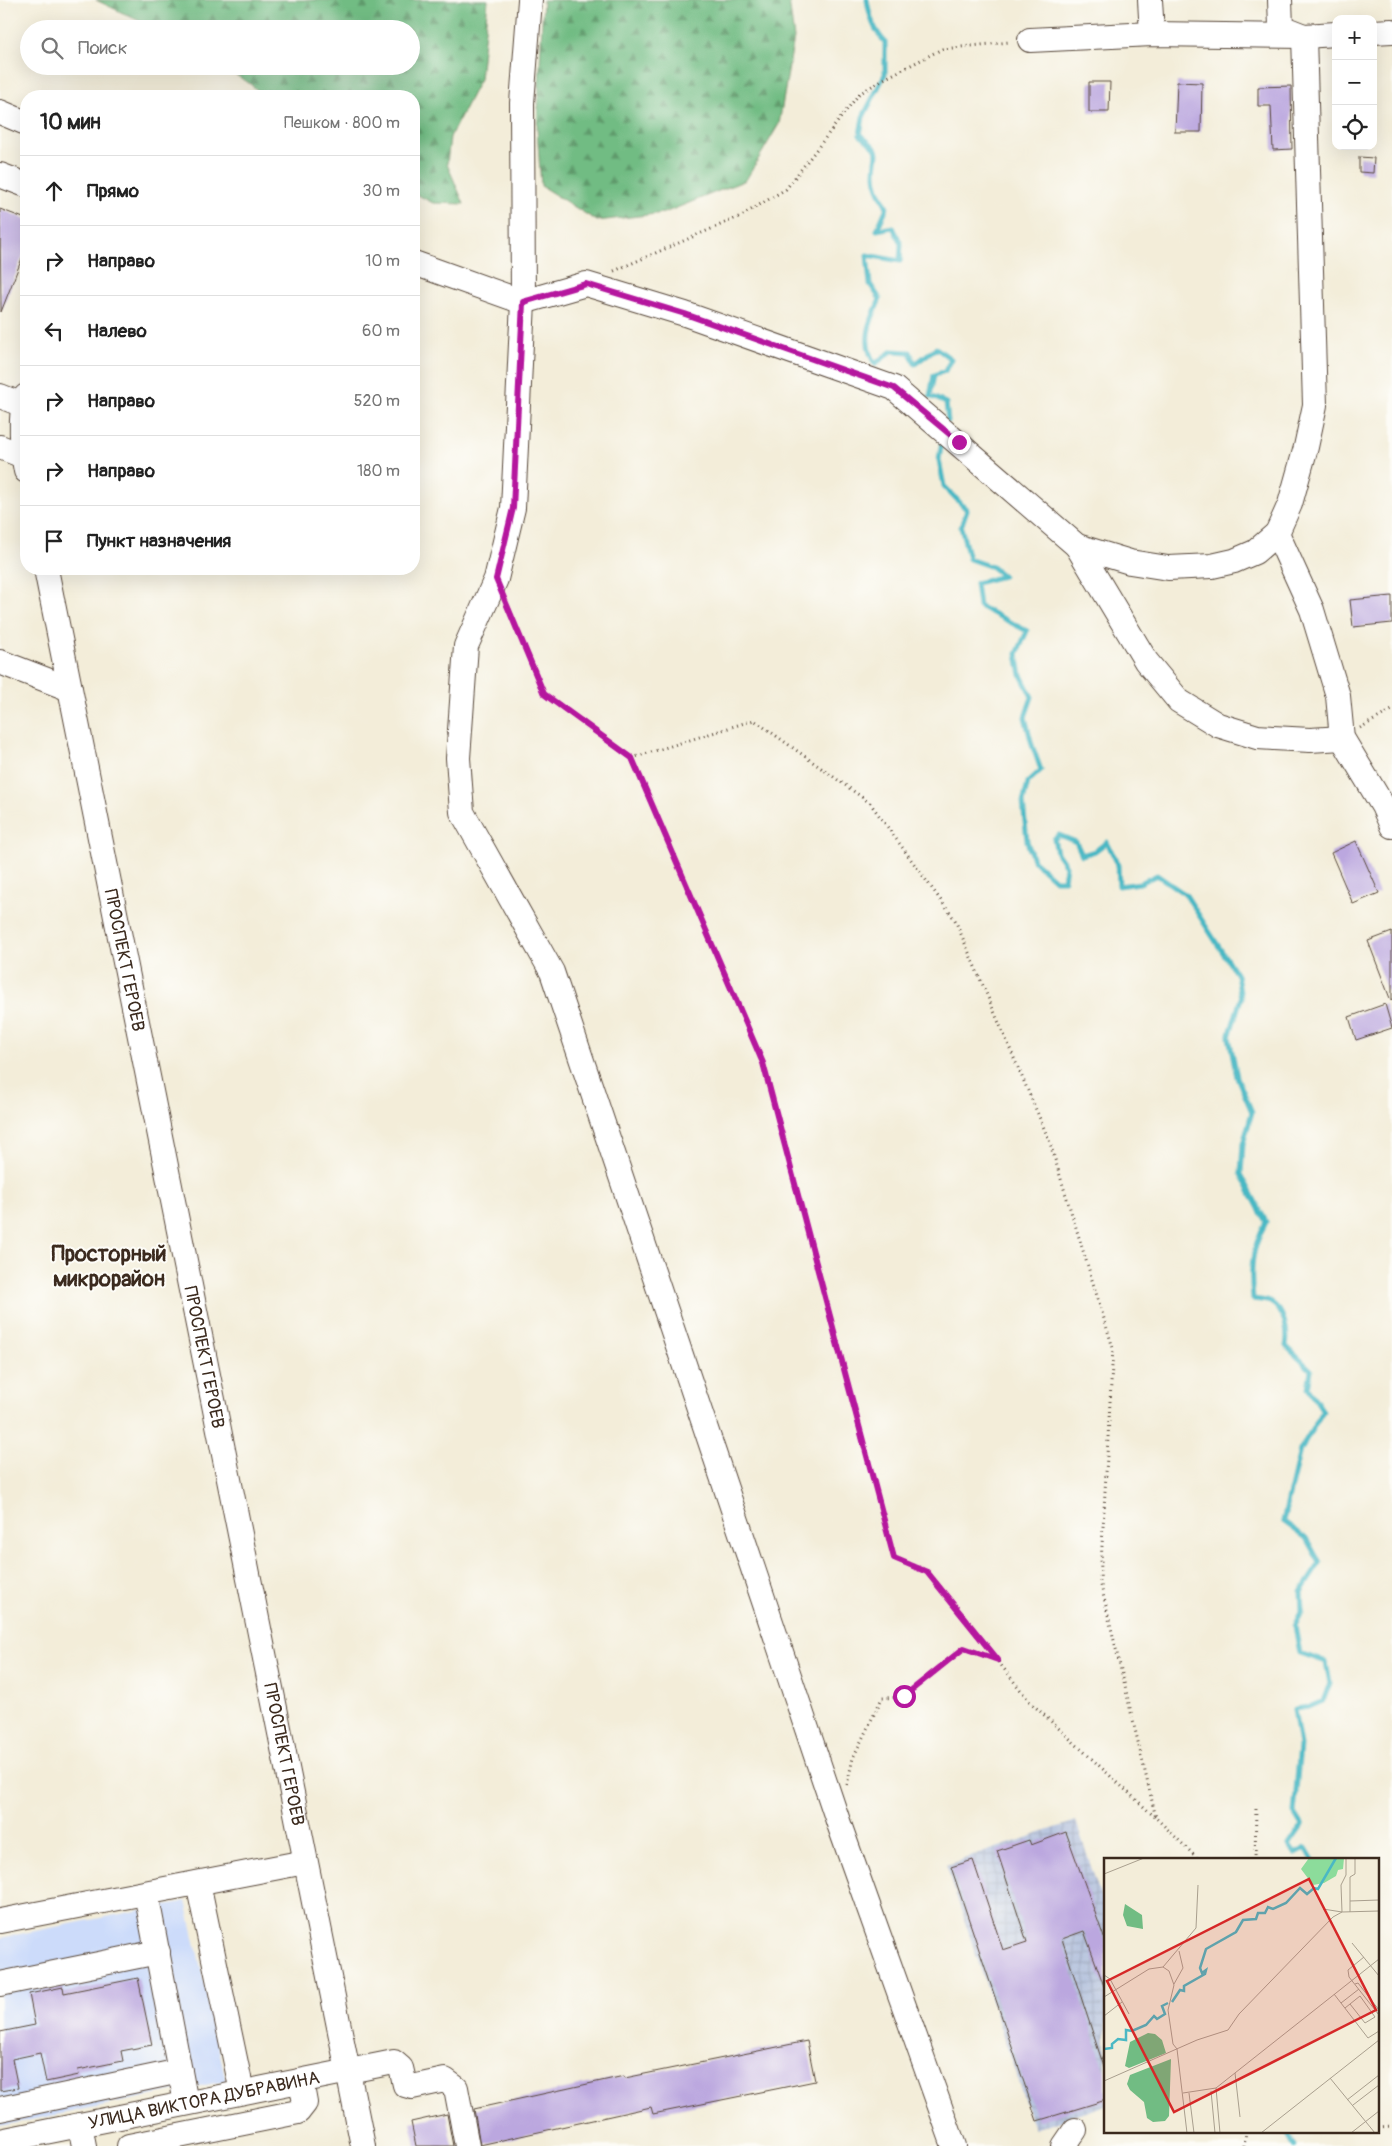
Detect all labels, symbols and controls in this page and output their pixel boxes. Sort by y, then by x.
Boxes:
map controls [1332,15,1377,150]
button: + [1332,15,1377,60]
search box [20,20,420,75]
icon: search [38,34,66,62]
text: Поиск [78,36,128,60]
button: − [1332,60,1377,105]
button: locate [1332,105,1377,150]
text: 10 мин [40,109,101,136]
text: Пешком · 800 m [284,113,400,133]
icon: ahead [40,177,68,205]
text: Прямо [87,179,139,203]
text: 30 m [362,181,400,201]
icon: right [40,247,68,275]
text: Направо [87,249,155,273]
text: 10 m [365,251,400,271]
icon: left [40,317,68,345]
text: Налево [87,319,147,343]
text: 60 m [362,321,400,341]
icon: right [40,387,68,415]
text: Направо [87,389,155,413]
text: 520 m [354,391,400,411]
route end [948,431,971,454]
icon: right [40,457,68,485]
text: Направо [87,459,155,483]
text: 180 m [357,461,400,481]
icon: arrive [40,527,68,555]
text: Пункт назначения [87,529,231,553]
street label: ПРОСПЕКТ ГЕРОЕВ [99,887,150,1033]
district label: Просторный микрорайон [51,1240,167,1293]
street label: ПРОСПЕКТ ГЕРОЕВ [179,1284,230,1430]
street label: ПРОСПЕКТ ГЕРОЕВ [259,1681,310,1828]
route start [893,1685,916,1708]
inset map [1104,1858,1380,2134]
street label: УЛИЦА ВИКТОРА ДУБРАВИНА [86,2066,322,2135]

